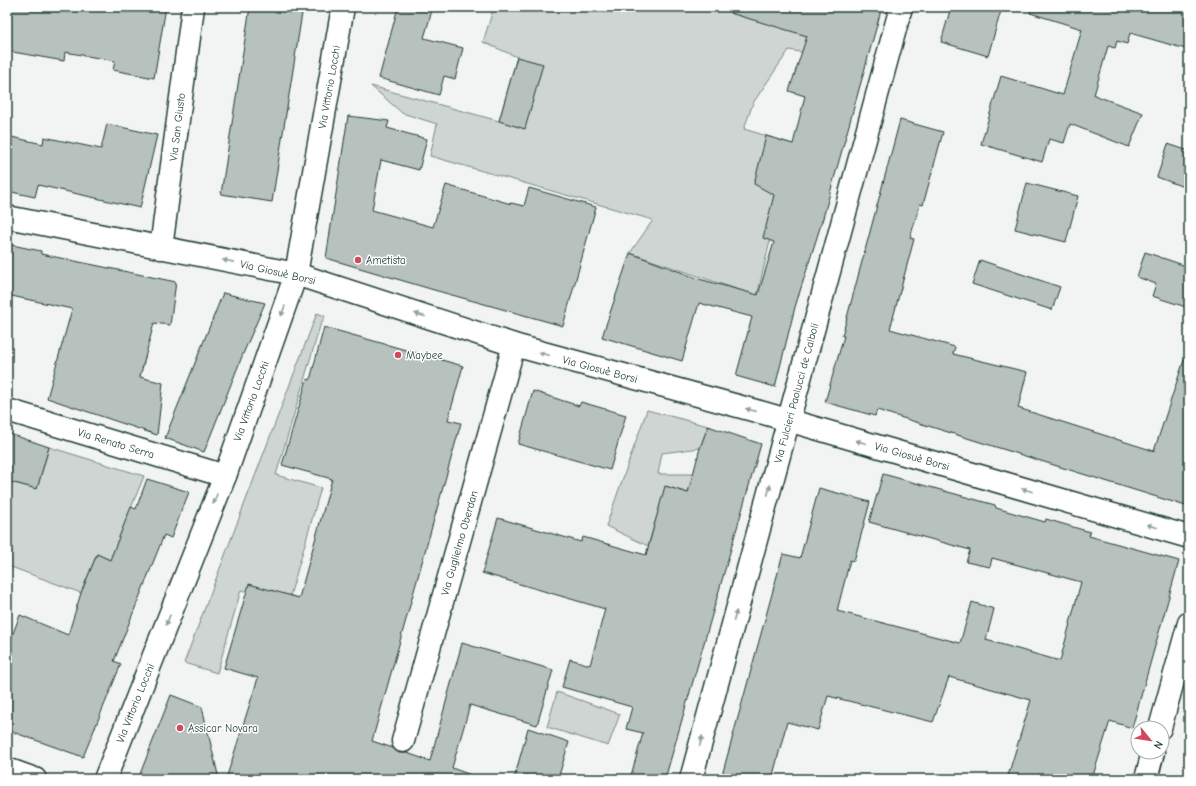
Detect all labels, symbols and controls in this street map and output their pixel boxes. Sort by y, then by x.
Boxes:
street label: Via Vittorio Locchi [316,44,343,130]
street label: Via San Giusto [167,92,188,162]
place label: Ametista [366,254,406,267]
marker: Ametista [353,255,363,265]
street label: Via Giosuè Borsi [239,257,317,288]
one-way arrow [222,258,234,264]
one-way arrow [280,305,286,317]
one-way arrow [414,312,426,318]
street label: Via Fulcieri Paolucci de Calboli [772,322,821,465]
place label: Maybee [406,349,443,362]
marker: Maybee [393,350,403,360]
one-way arrow [538,351,550,357]
street label: Via Giosuè Borsi [561,353,639,386]
street label: Via Vittorio Locchi [231,359,272,443]
one-way arrow [745,407,757,413]
street label: Via Renato Serra [76,426,156,461]
one-way arrow [855,439,867,445]
street label: Via Giosuè Borsi [873,440,951,473]
one-way arrow [766,484,772,496]
one-way arrow [1020,487,1032,493]
street label: Via Guglielmo Oberdan [438,489,481,597]
one-way arrow [212,494,218,506]
one-way arrow [1145,523,1157,529]
one-way arrow [732,610,738,622]
one-way arrow [164,615,170,627]
street label: Via Vittorio Locchi [114,662,157,745]
north arrow [1130,720,1170,760]
place label: Assicar Novara [188,722,258,735]
marker: Assicar Novara [175,723,185,733]
one-way arrow [698,735,704,747]
text: N [1151,738,1166,751]

